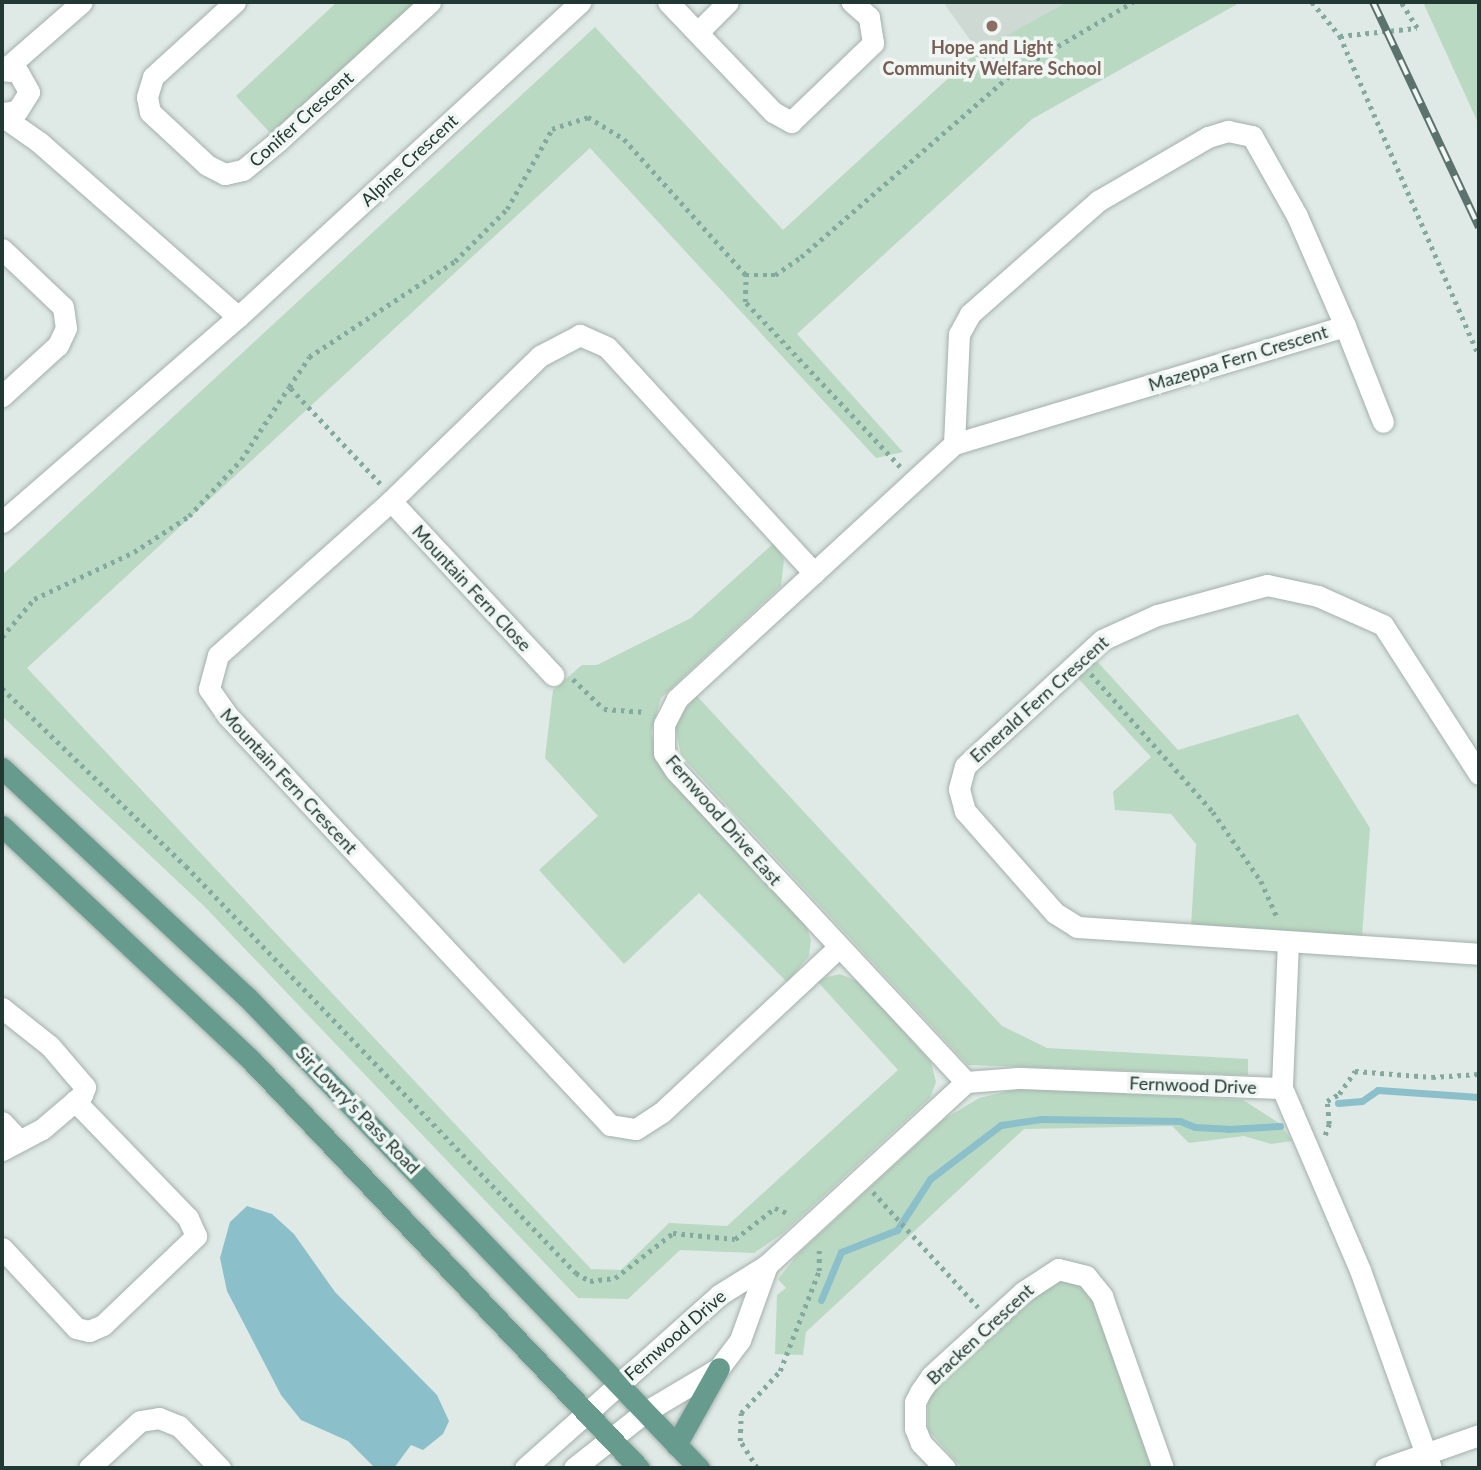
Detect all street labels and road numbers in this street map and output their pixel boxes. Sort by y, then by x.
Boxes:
street label: Conifer Crescent [244,67,358,171]
street label: Alpine Crescent [356,110,462,210]
street label: Mazeppa Fern Crescent [1146,320,1330,396]
street label: Mountain Fern Close [408,520,536,656]
street label: Emerald Fern Crescent [965,631,1113,767]
street label: Mountain Fern Crescent [216,704,362,858]
street label: Fernwood Drive East [662,750,786,890]
street label: Sir Lowry's Pass Road [291,1042,425,1178]
street label: Fernwood Drive [1129,1072,1257,1098]
street label: Bracken Crescent [922,1279,1038,1389]
street label: Fernwood Drive [620,1285,730,1385]

